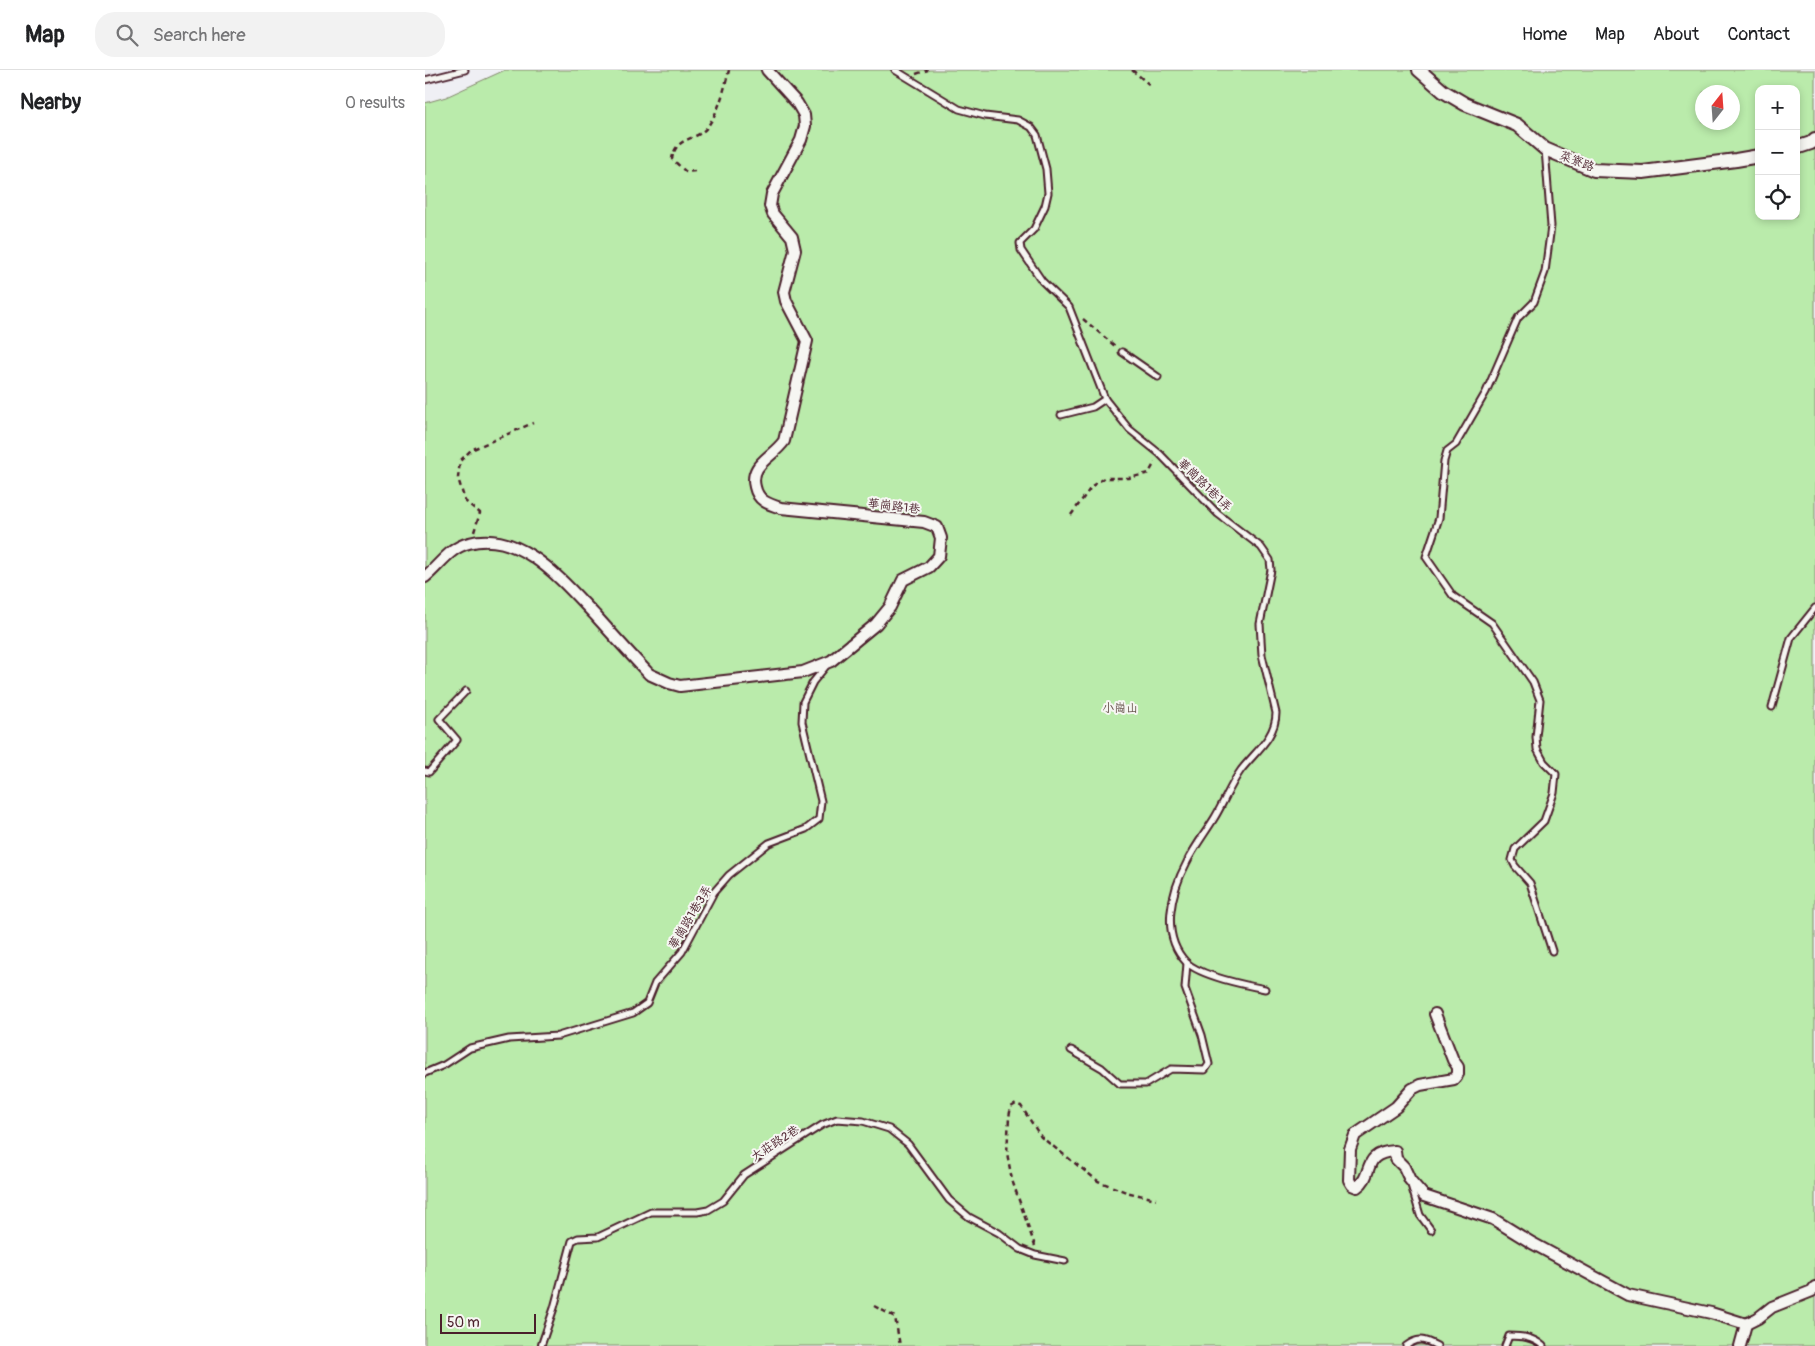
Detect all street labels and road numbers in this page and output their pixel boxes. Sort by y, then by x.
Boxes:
street label: 菜寮路 [1557,148,1596,175]
street label: 華崗路1巷1弄 [1174,456,1235,515]
street label: 華崗路1巷 [867,496,921,517]
street label: 華崗路1巷3弄 [666,883,715,952]
street label: 大莊路2巷 [748,1122,802,1165]

